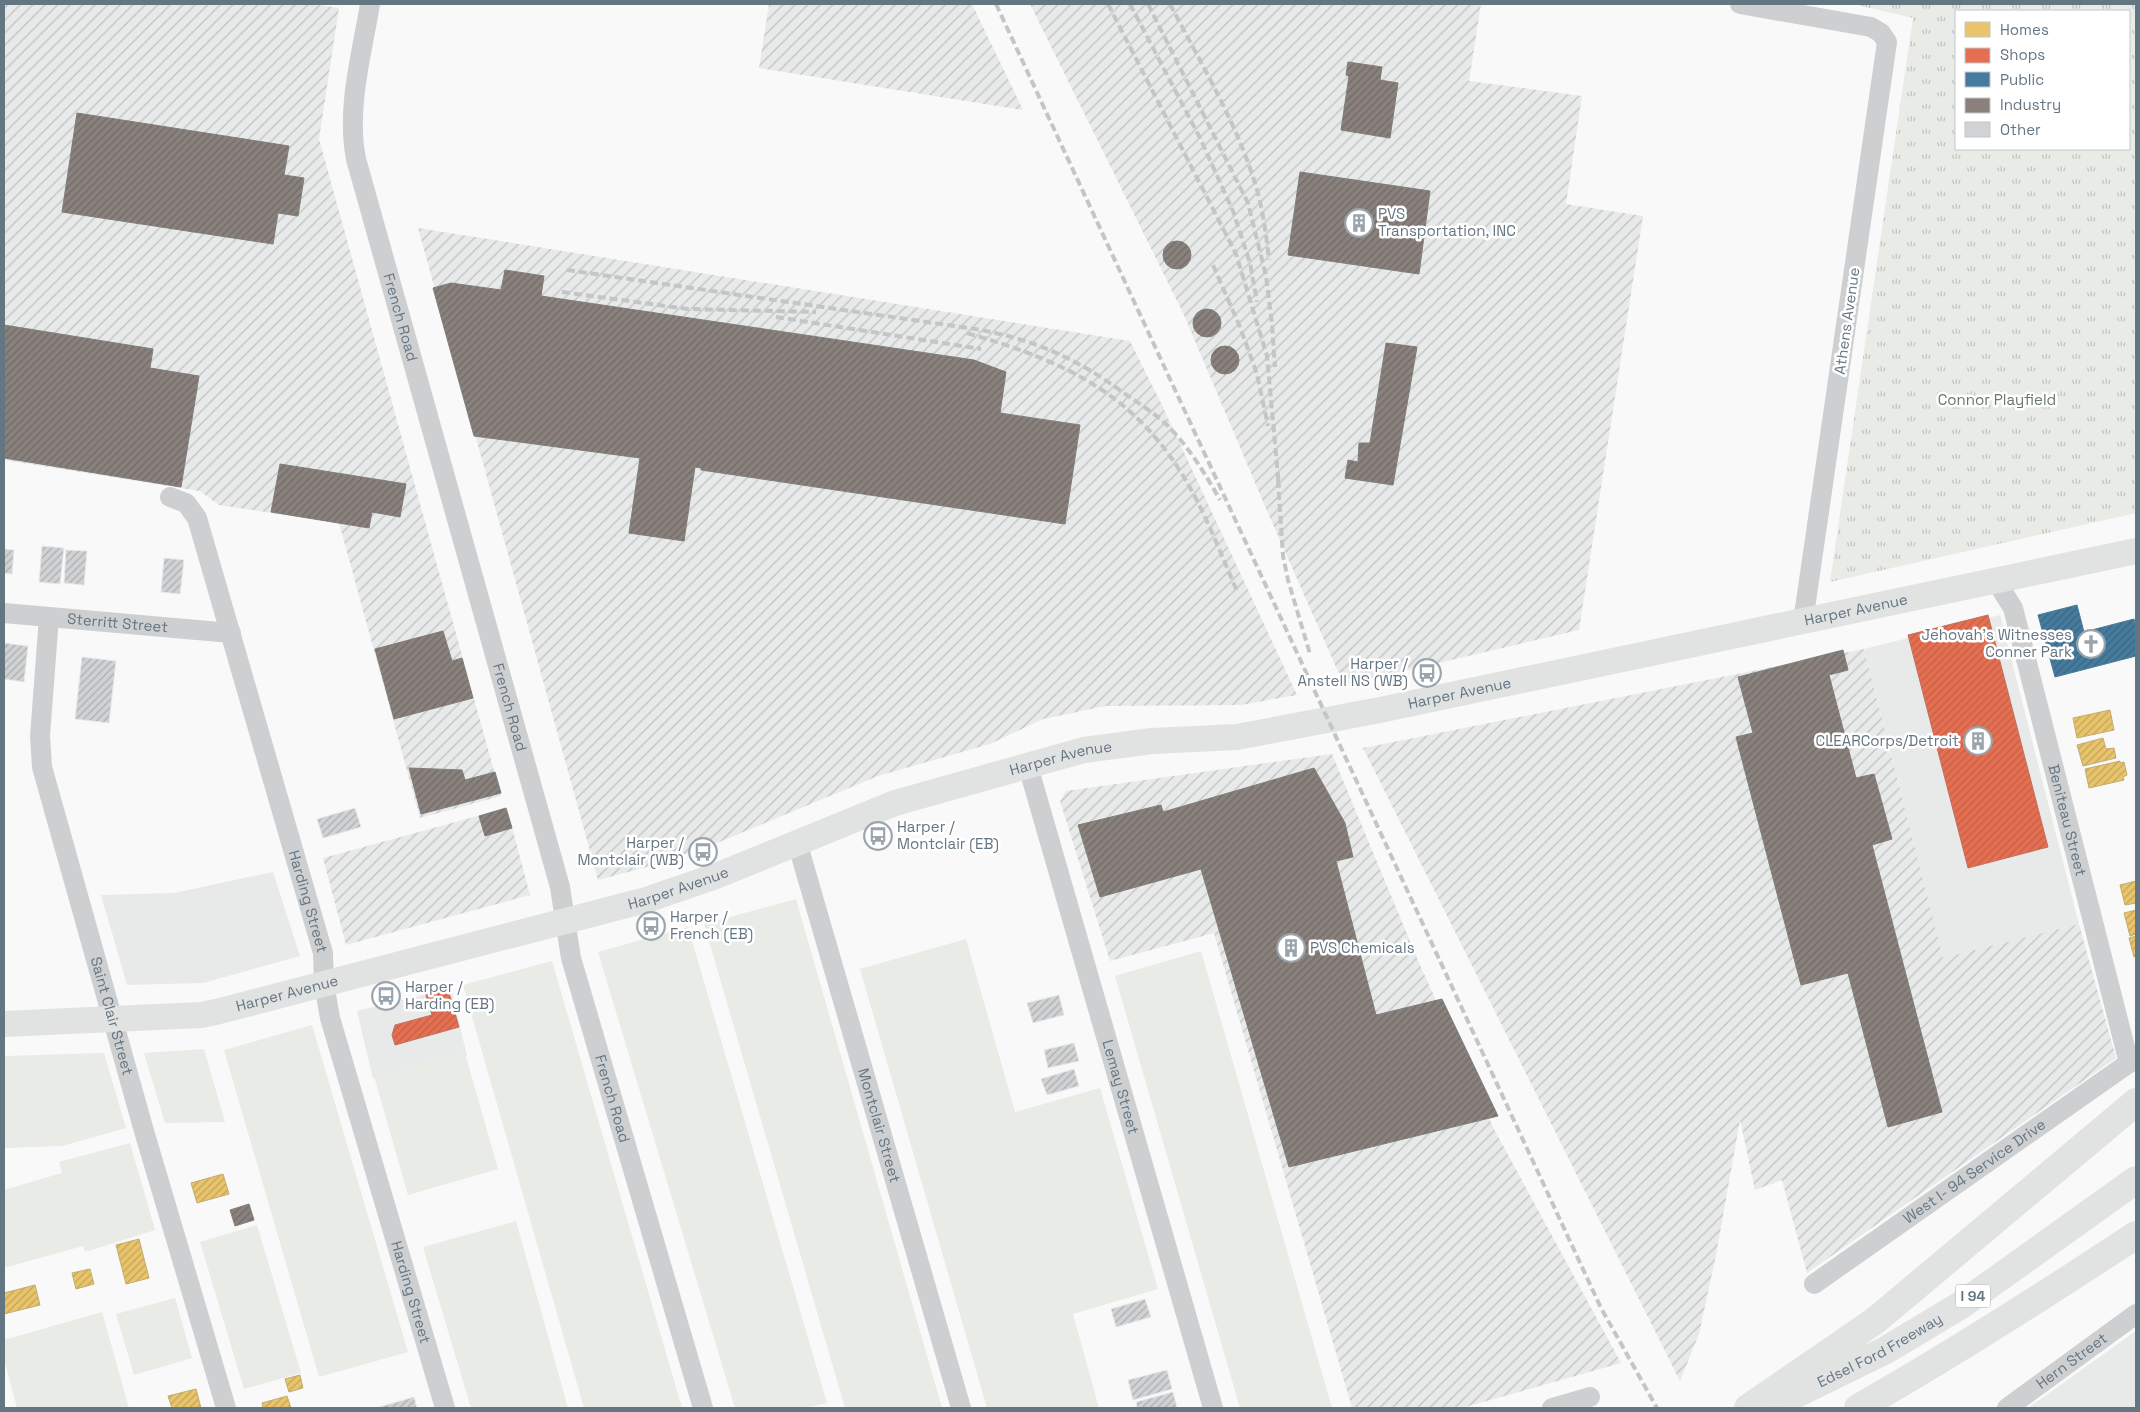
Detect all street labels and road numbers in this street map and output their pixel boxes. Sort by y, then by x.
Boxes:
street label: Athens Avenue [1830,266,1863,376]
street label: French Road [379,271,422,363]
street label: Harper Avenue [1802,589,1909,630]
street label: Sterritt Street [66,609,169,636]
street label: French Road [489,661,531,753]
street label: Harper Avenue [1406,673,1513,713]
street label: Harper Avenue [1007,736,1113,779]
street label: Beniteau Street [2044,762,2091,878]
street label: Harding Street [285,848,332,955]
street label: Harper Avenue [626,862,731,913]
street label: Saint Clair Street [87,954,138,1077]
street label: Harper Avenue [234,971,340,1015]
street label: Lemay Street [1098,1037,1144,1136]
street label: French Road [591,1052,635,1145]
street label: Montclair Street [854,1066,905,1185]
street label: West I- 94 Service Drive [1899,1114,2049,1228]
street label: Harding Street [387,1239,435,1346]
road number: I 94 [1956,1284,1990,1308]
street label: Edsel Ford Freeway [1814,1309,1945,1391]
street label: Hern Street [2032,1328,2111,1393]

